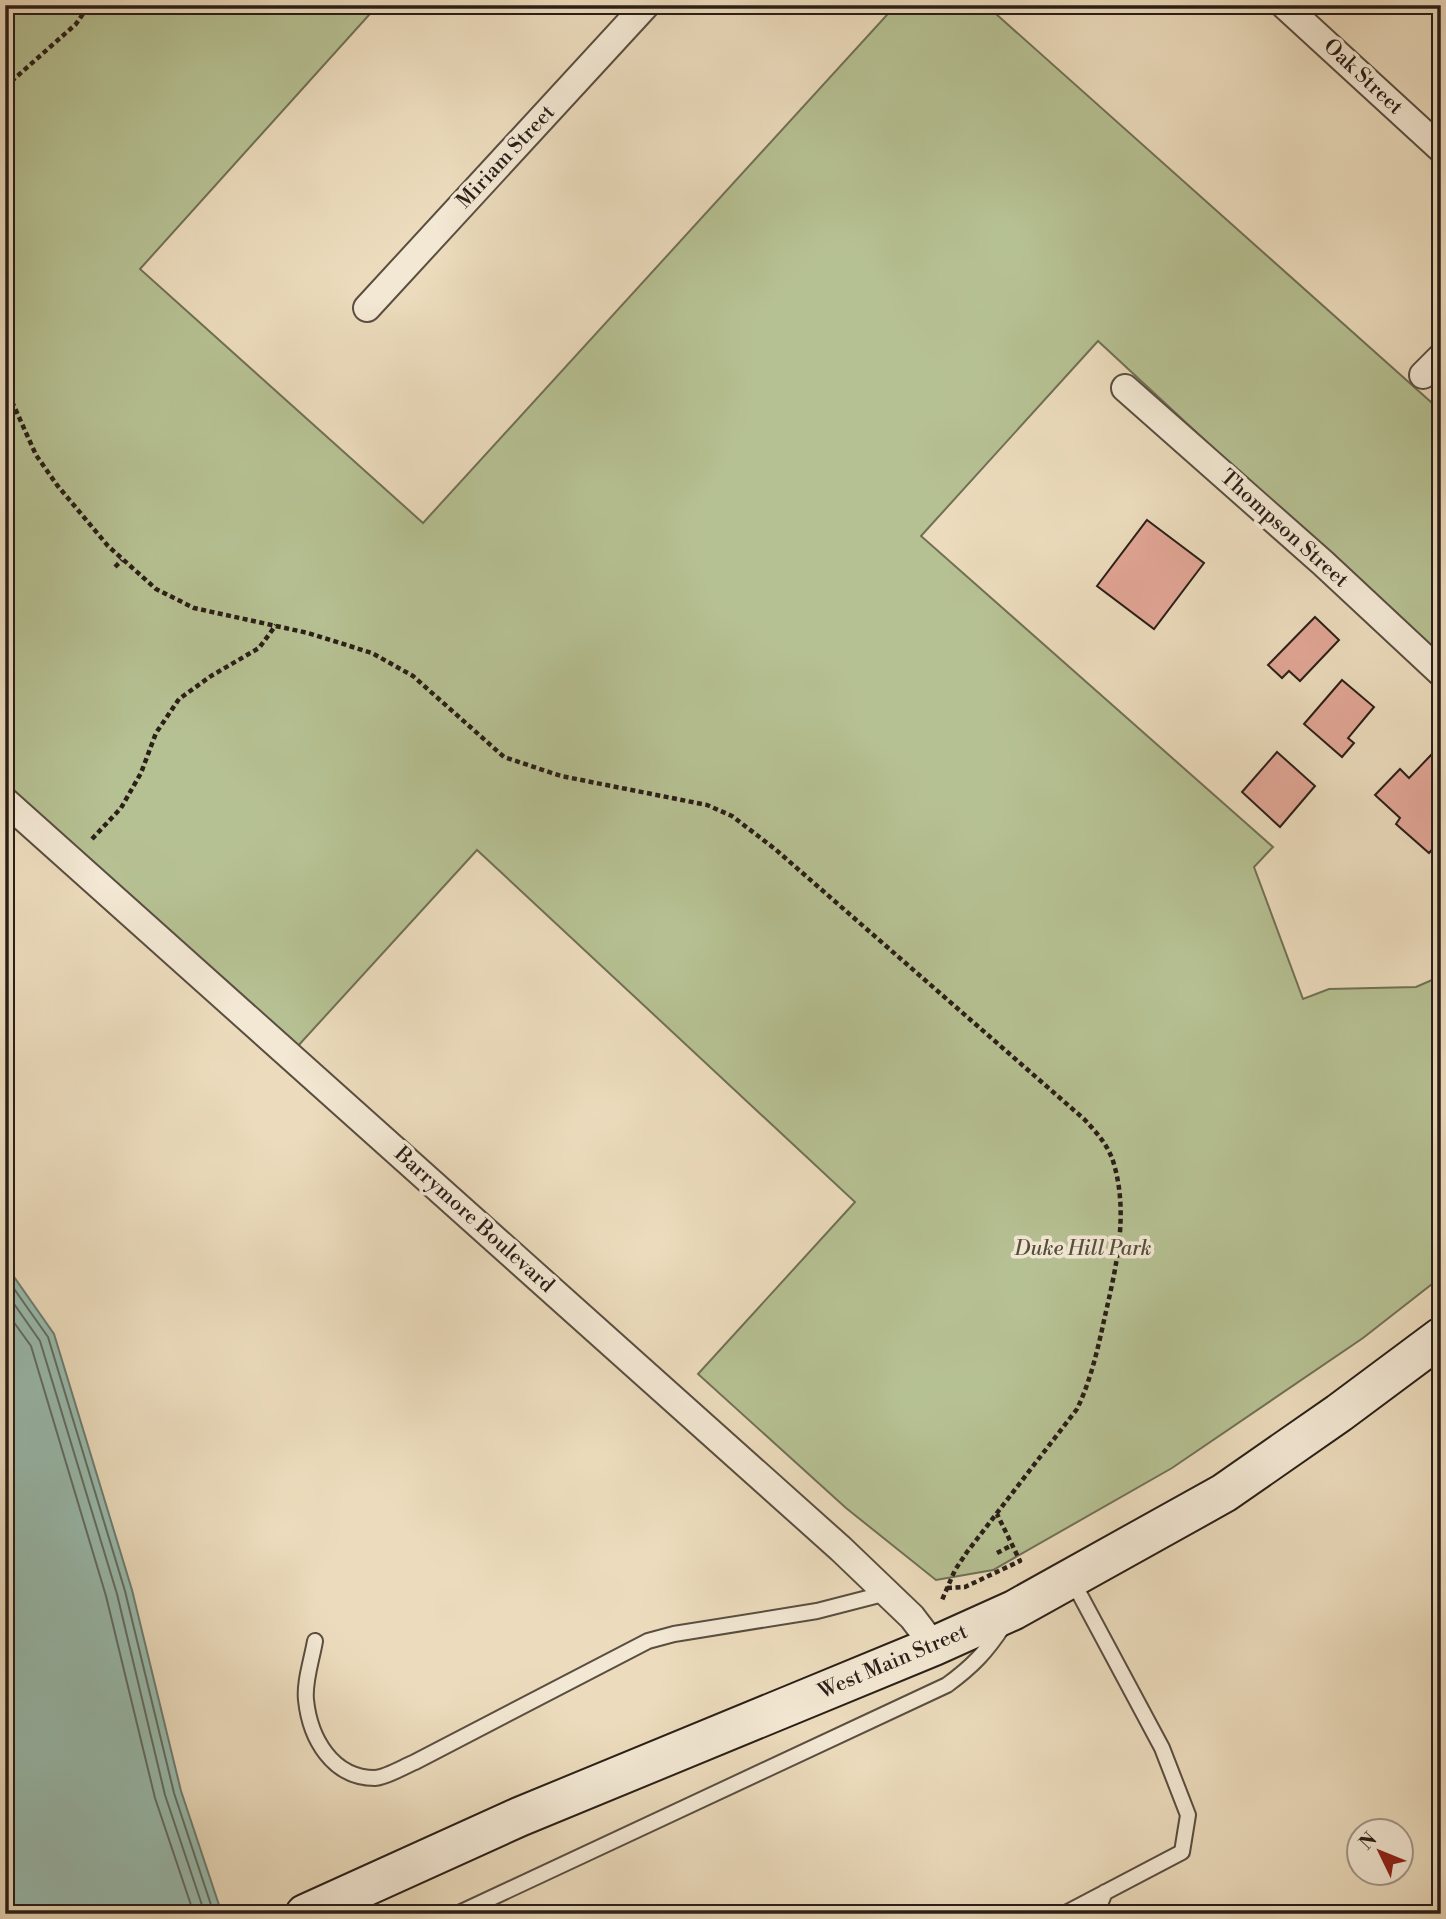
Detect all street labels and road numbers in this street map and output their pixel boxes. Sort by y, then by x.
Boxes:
street label: Oak Street [1318,34,1409,121]
street label: Miriam Street [451,99,561,214]
street label: Thompson Street [1214,464,1354,594]
street label: Barrymore Boulevard [388,1141,559,1299]
street label: West Main Street [814,1619,972,1706]

